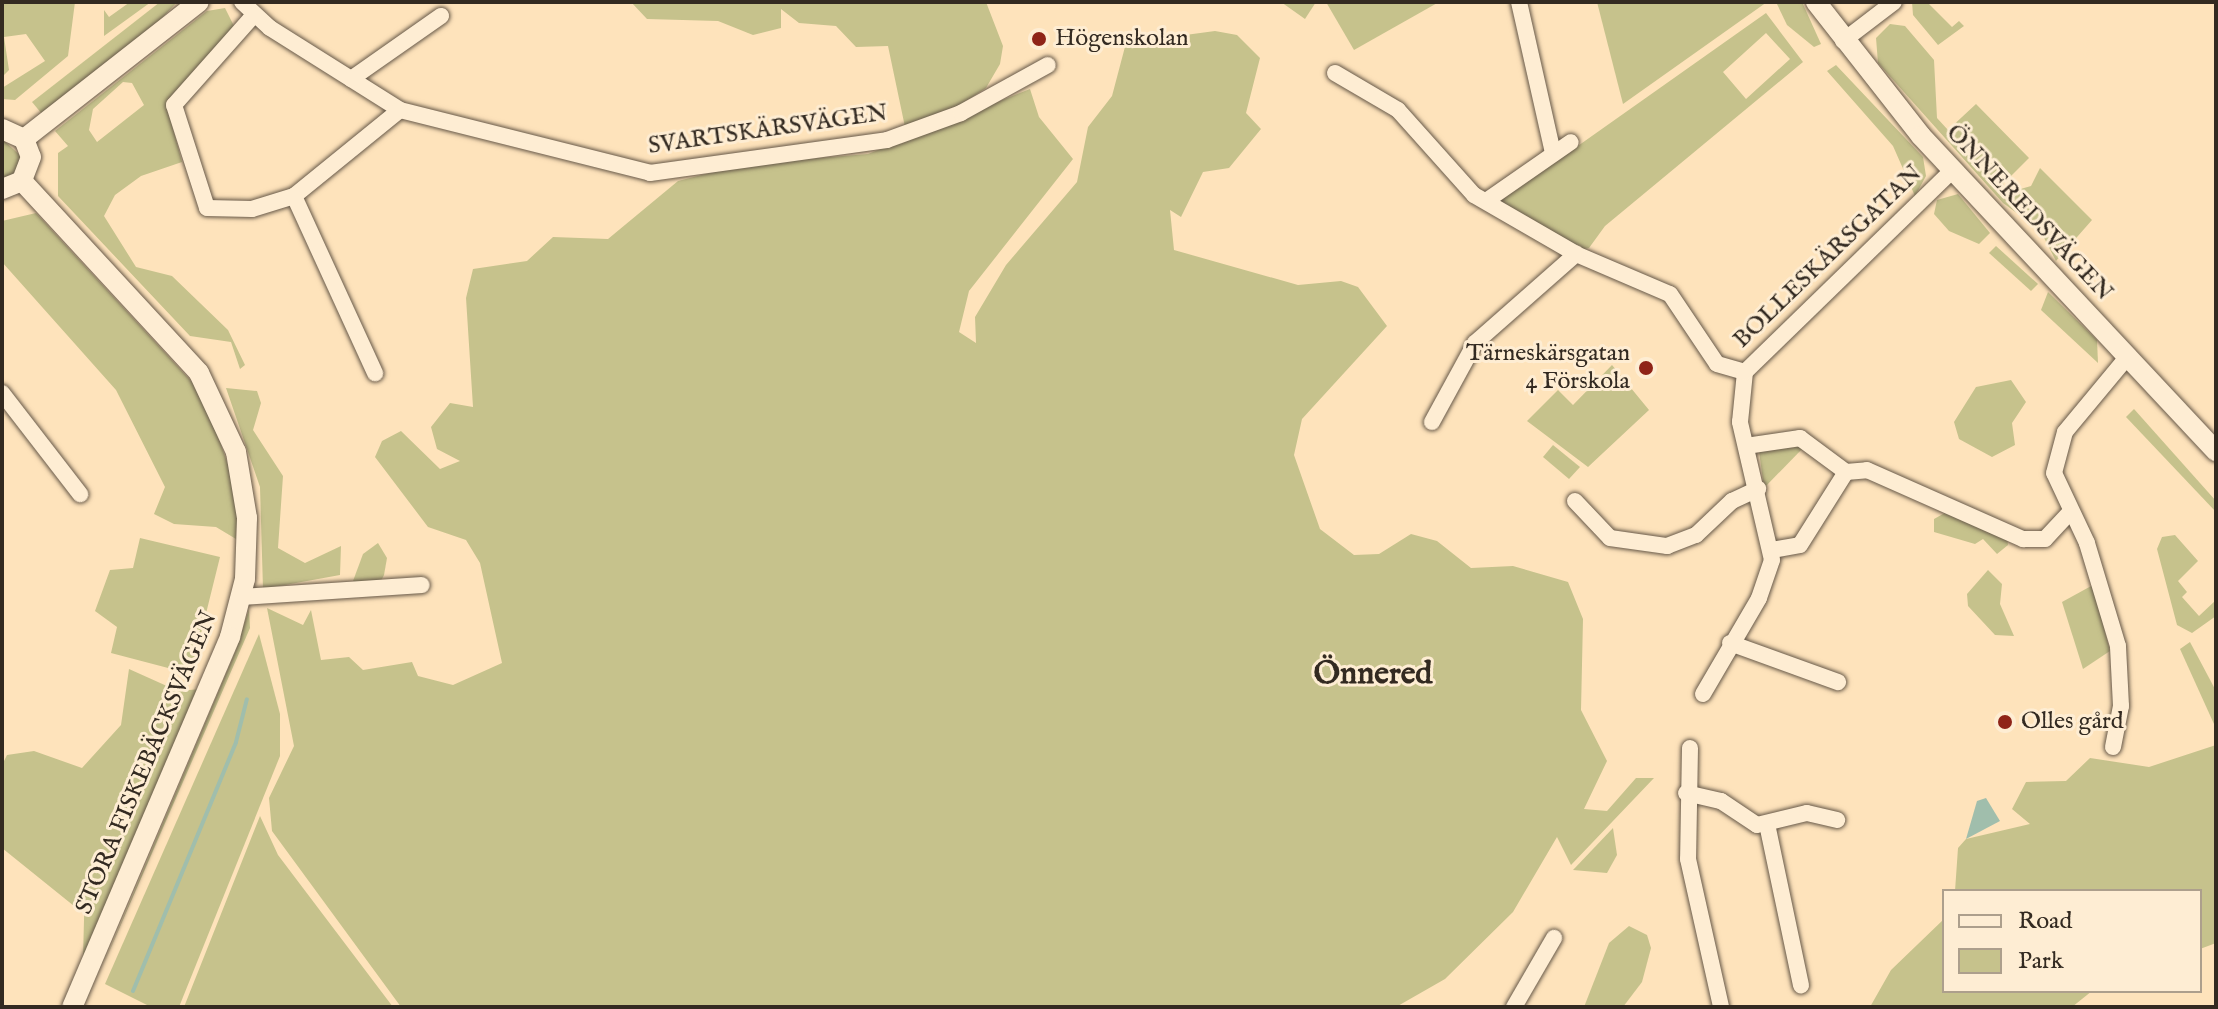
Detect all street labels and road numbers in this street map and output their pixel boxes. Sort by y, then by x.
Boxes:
street label: SVARTSKÄRSVÄGEN [646,99,890,161]
street label: ÖNNEREDSVÄGEN [1940,119,2118,307]
street label: BOLLESKÄRSGATAN [1728,159,1928,355]
street label: STORA FISKEBÄCKSVÄGEN [70,607,224,919]

